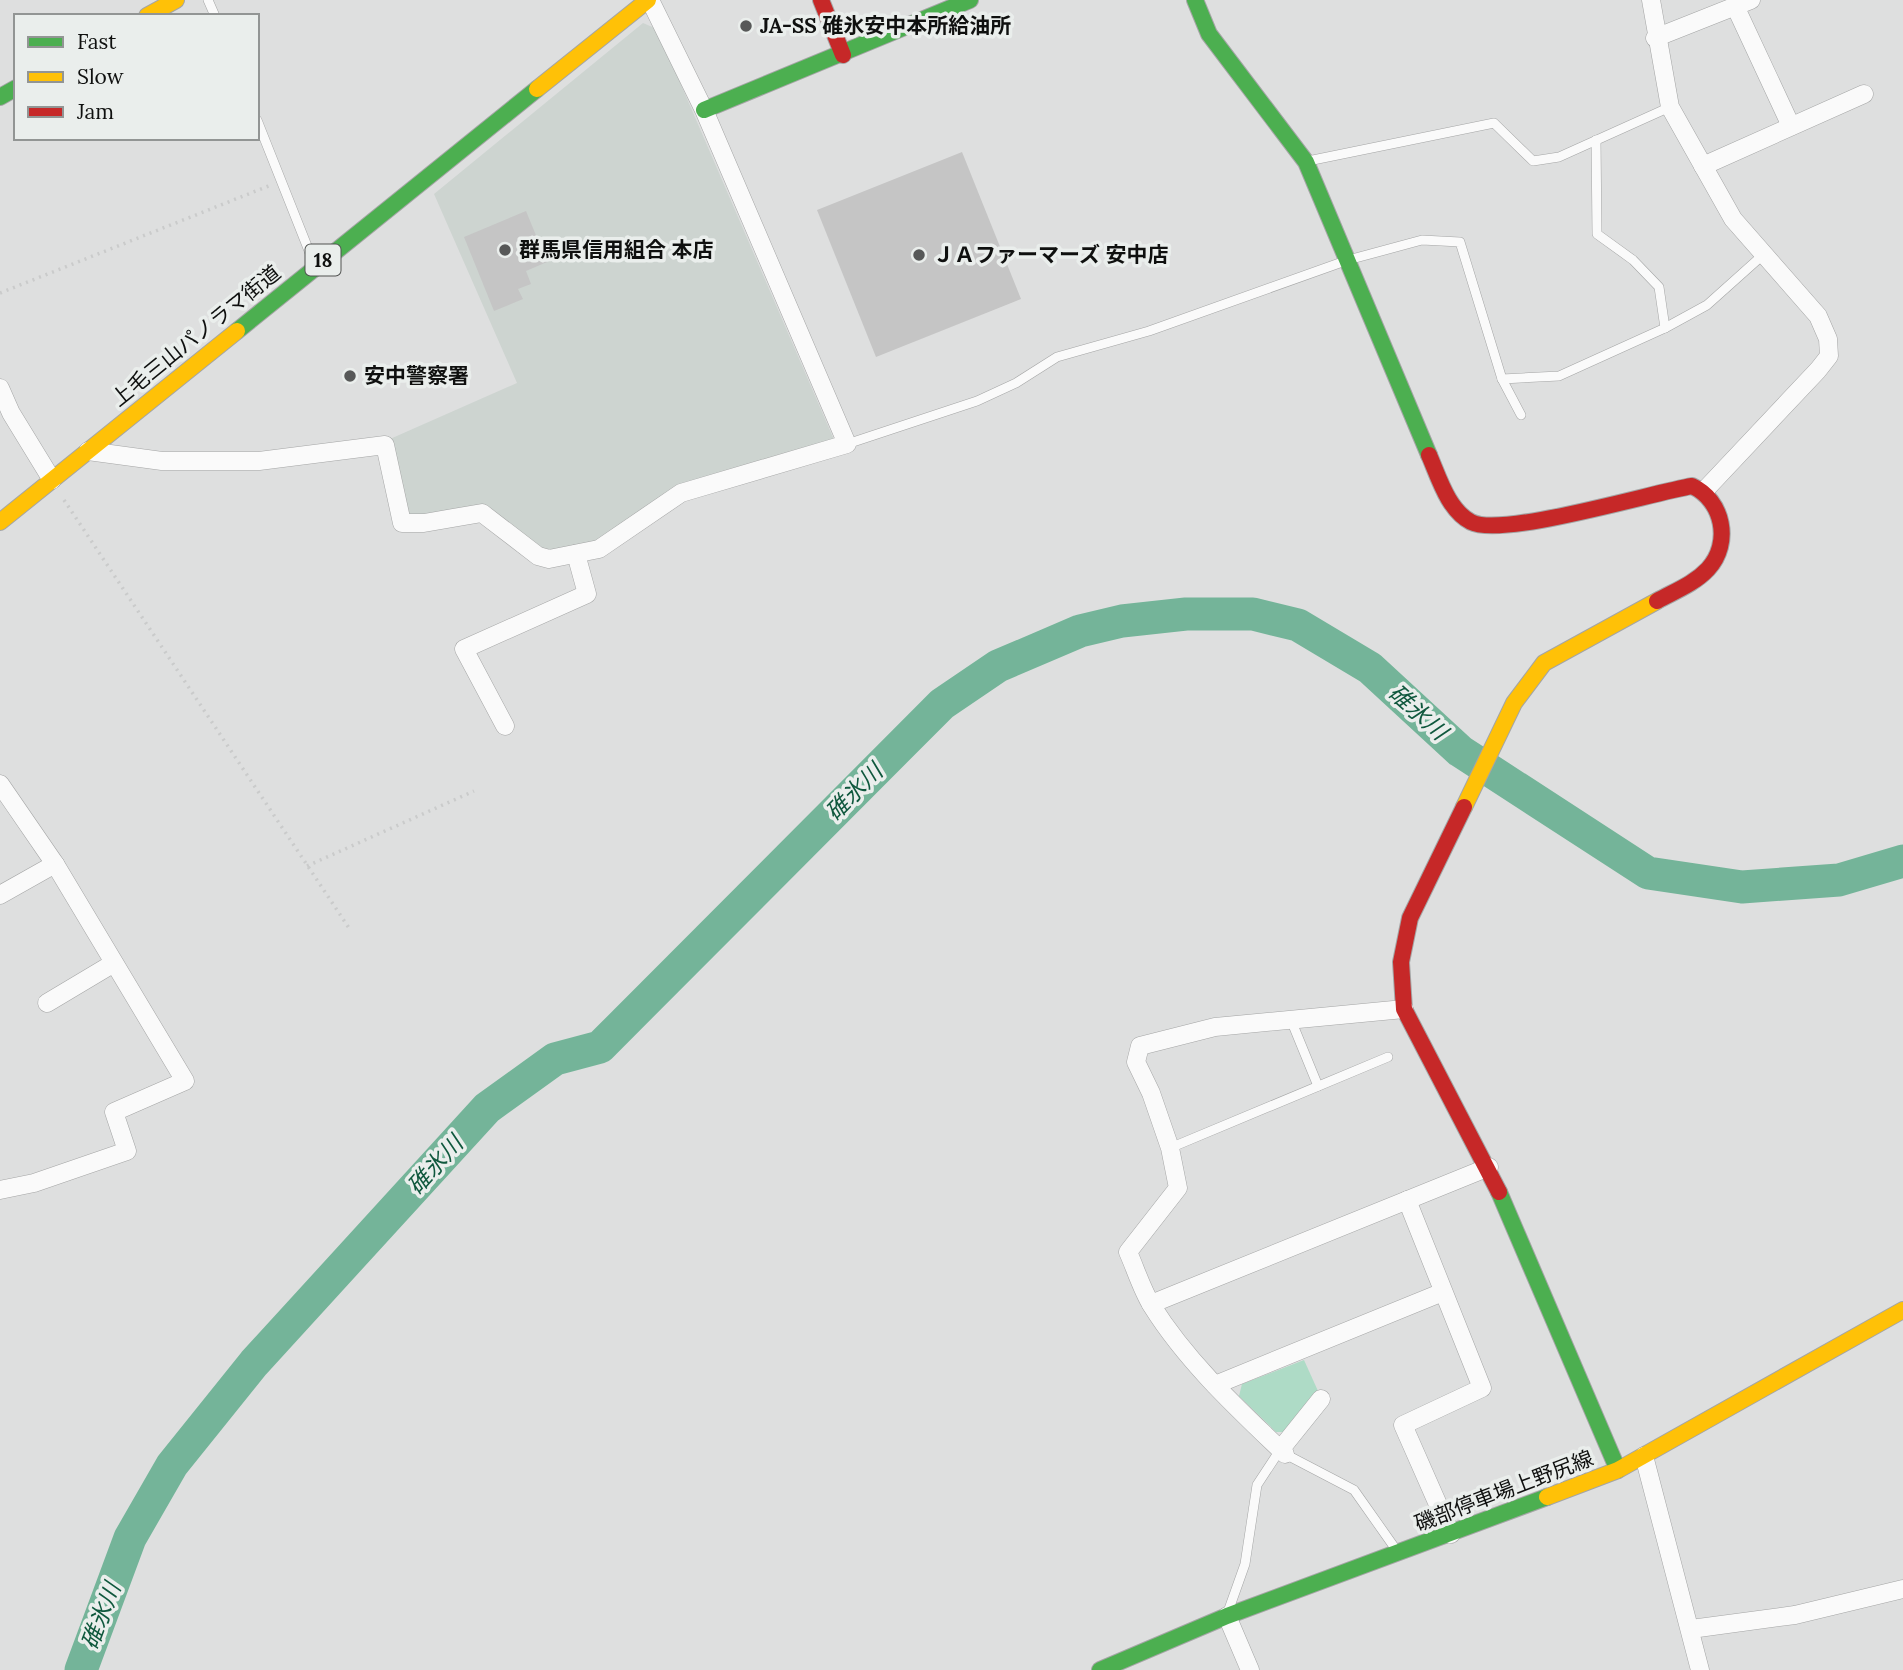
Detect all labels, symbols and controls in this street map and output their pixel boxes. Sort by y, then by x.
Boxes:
place label: JA-SS 碓氷安中本所給油所 [760,12,1011,39]
legend [14,14,259,140]
marker: JA-SS 碓氷安中本所給油所 [738,18,754,34]
text: Fast [77,28,117,55]
text: Slow [77,63,124,90]
text: Jam [76,98,114,125]
place label: 群馬県信用組合 本店 [519,236,714,263]
place label: ＪＡファーマーズ 安中店 [933,241,1168,268]
marker: 群馬県信用組合 本店 [497,242,513,258]
road number: 18 [306,244,340,276]
marker: ＪＡファーマーズ 安中店 [911,247,927,263]
street label: 上毛三山パノラマ街道 [106,259,286,412]
place label: 安中警察署 [364,362,469,389]
marker: 安中警察署 [342,368,358,384]
water label: 碓氷川 [1383,678,1456,747]
water label: 碓氷川 [819,755,890,826]
water label: 碓氷川 [401,1127,470,1200]
street label: 磯部停車場上野尻線 [1411,1444,1597,1537]
water label: 碓氷川 [75,1576,128,1653]

